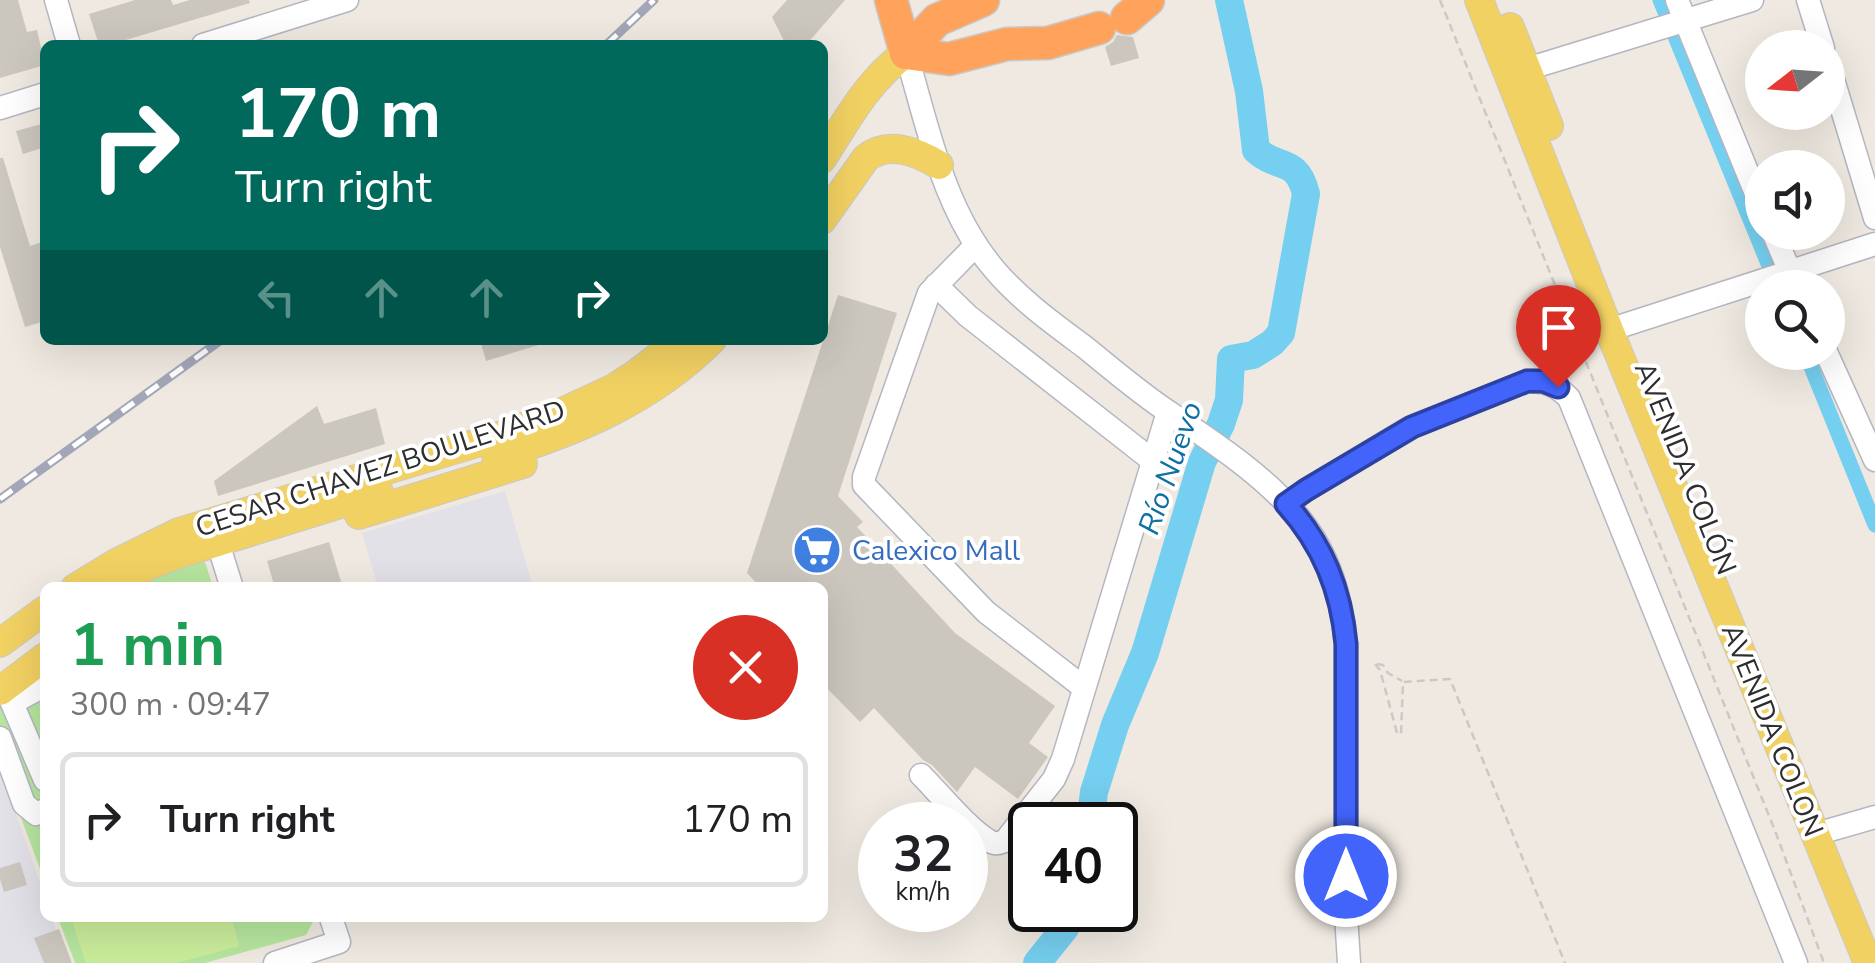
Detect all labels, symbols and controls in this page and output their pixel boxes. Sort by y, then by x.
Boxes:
north arrow [1745,30,1845,130]
map controls [1745,30,1845,370]
text: 170 m [235,66,441,162]
icon: right [70,80,200,210]
button: sound [1745,150,1845,250]
text: Turn right [235,157,432,218]
icon: left [249,270,304,325]
icon: ahead [354,270,409,325]
icon: ahead [459,270,514,325]
icon: right [564,270,619,325]
button: search [1745,270,1845,370]
pin [1516,285,1601,388]
icon: arrive [1531,300,1586,355]
street label: AVENIDA COLÓN [1625,356,1745,581]
street label: CESAR CHAVEZ BOULEVARD [191,391,570,547]
water label: Río Nuevo [1129,396,1212,540]
supermarket icon: Calexico Mall [791,524,843,576]
place label: Calexico Mall [852,532,1021,570]
text: 1 min [70,604,225,686]
button: close [693,615,798,720]
street label: AVENIDA COLON [1712,618,1832,843]
text: 300 m · 09:47 [70,683,271,726]
icon: right [75,792,130,847]
text: Turn right [160,794,335,845]
text: 170 m [682,794,793,845]
speed limit sign: 40 [1008,802,1138,932]
text: 32 [893,820,953,889]
position arrow [1294,824,1398,928]
text: km/h [895,875,951,909]

